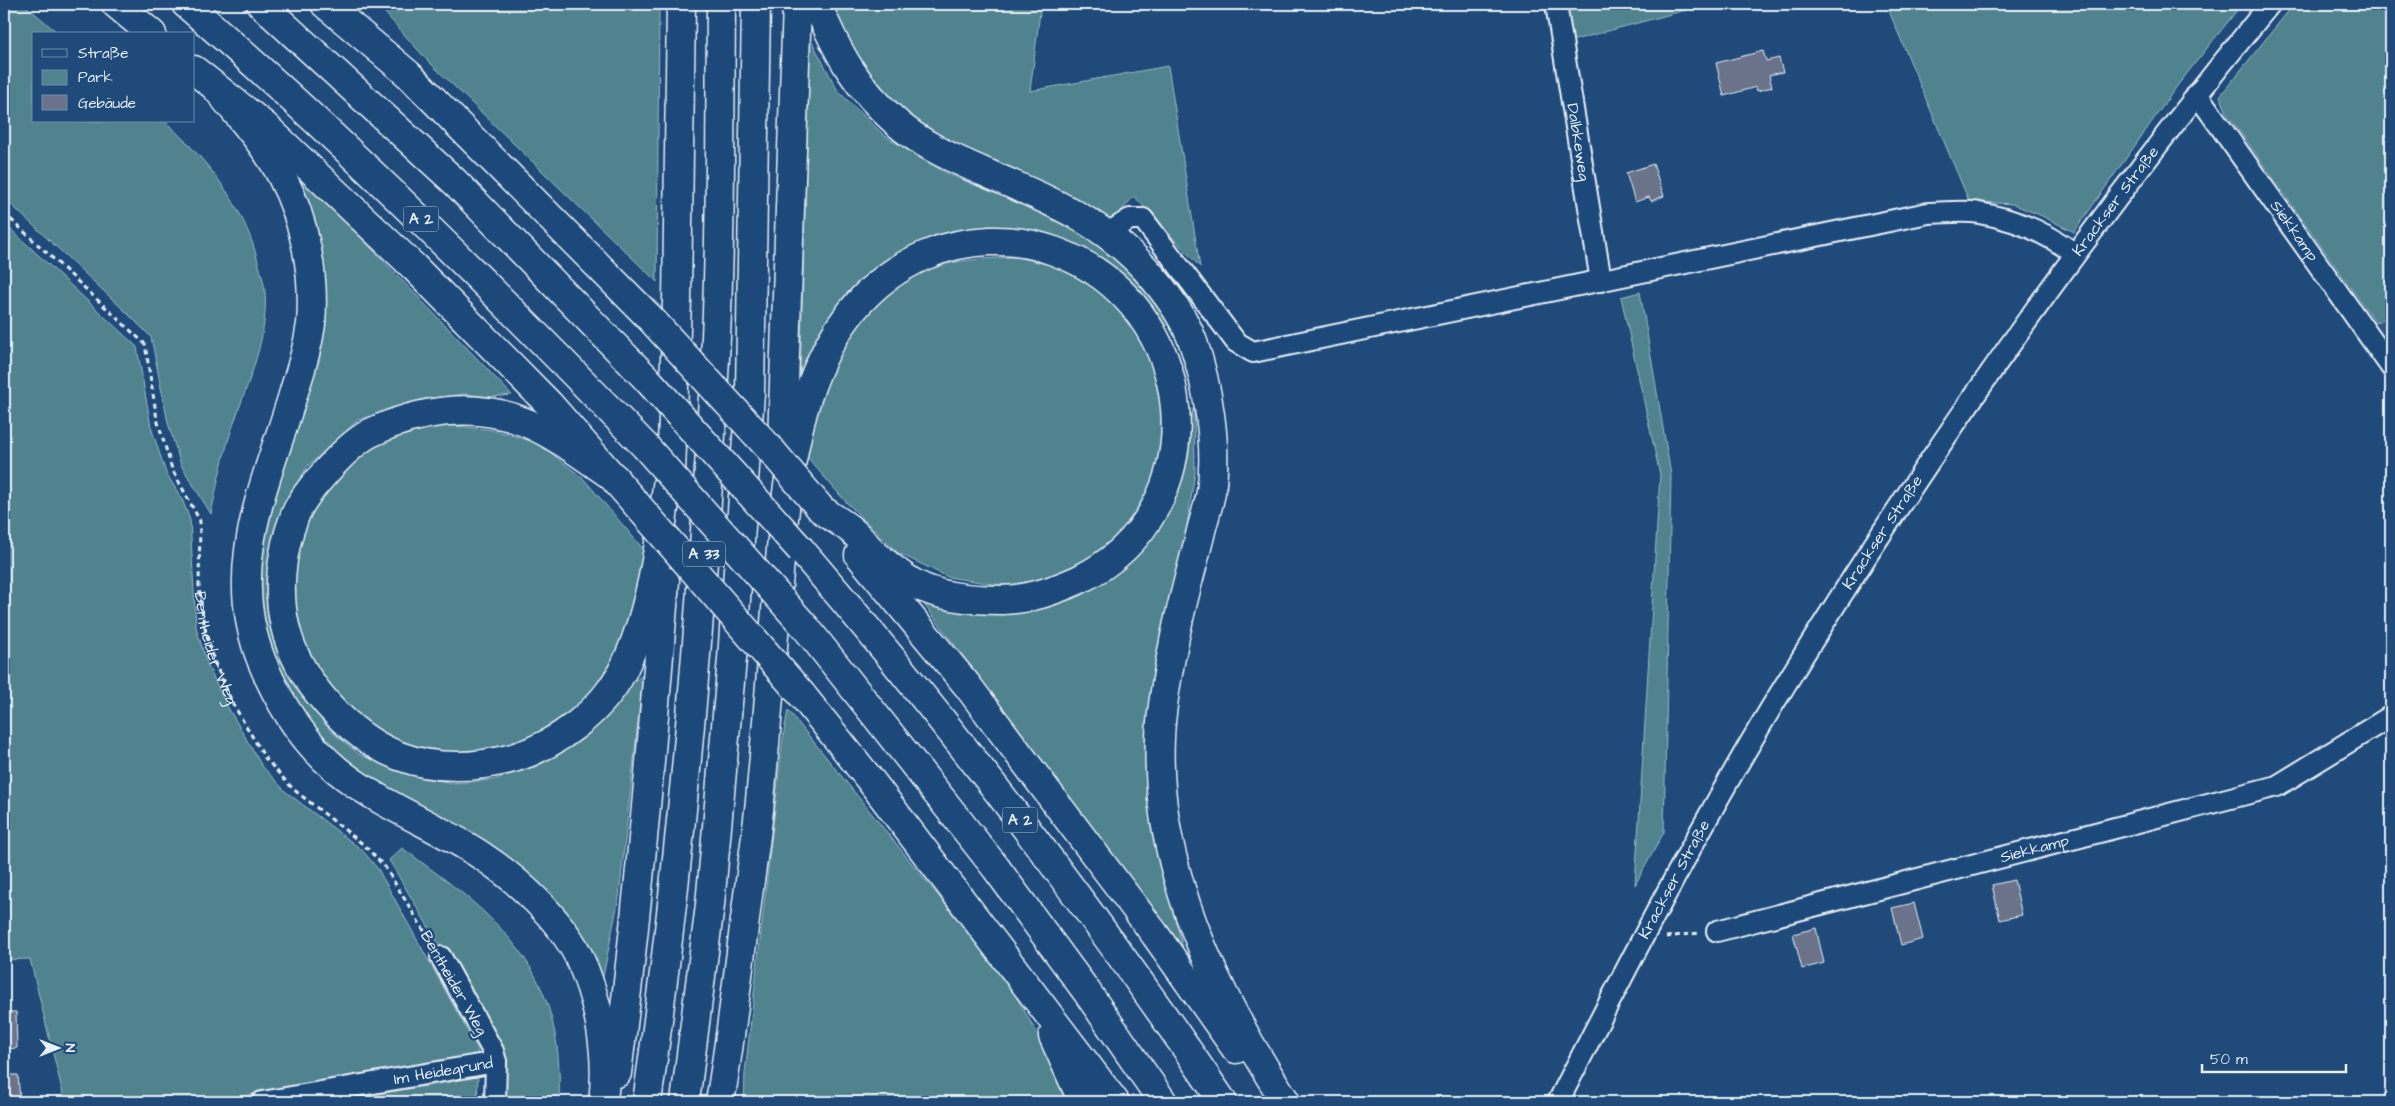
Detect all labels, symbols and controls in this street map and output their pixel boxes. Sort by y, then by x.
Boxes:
legend [32,32,195,122]
text: Straße [78,43,128,64]
text: Park [78,67,113,88]
text: Gebäude [78,93,136,114]
street label: Dalbkeweg [1561,102,1596,183]
street label: Krackser Straße [2067,141,2164,261]
street label: Siekkamp [2265,196,2324,266]
road number: A 2 [404,206,438,232]
street label: Krackser Straße [1837,471,1928,594]
road number: A 33 [683,542,725,566]
street label: Bentheider Weg [189,590,243,708]
road number: A 2 [1002,808,1038,832]
street label: Krackser Straße [1633,816,1715,943]
street label: Siekkamp [1998,829,2072,868]
street label: Bentheider Weg [414,927,493,1040]
north arrow [32,1024,82,1074]
scale bar [2202,1041,2346,1073]
text: N [60,1044,80,1053]
text: 50 m [2210,1049,2248,1070]
street label: Im Heidegrund [392,1052,495,1090]

